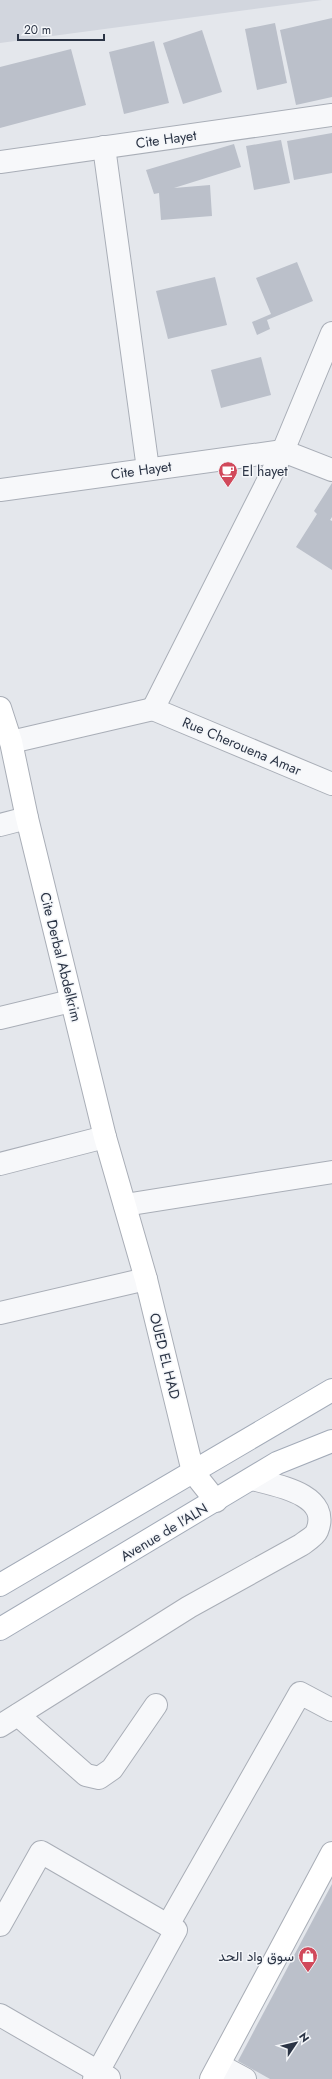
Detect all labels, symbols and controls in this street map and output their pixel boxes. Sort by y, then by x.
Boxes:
scale bar [18,16,104,42]
text: 20 m [24,21,51,39]
street label: Cite Hayet [134,125,198,153]
street label: Cite Hayet [109,456,173,484]
cafe icon: El hayet [217,460,239,488]
place label: El hayet [242,461,288,481]
street label: Rue Cherouena Amar [179,712,305,780]
street label: Cite Derbal Abdelkrim [35,890,87,1024]
street label: OUED EL HAD [145,1311,185,1401]
street label: Avenue de l'ALN [117,1498,211,1566]
shop icon: سوق واد الحد [297,1945,319,1973]
place label: سوق واد الحد [218,1946,294,1966]
north arrow [276,2023,316,2063]
text: N [295,2029,313,2045]

